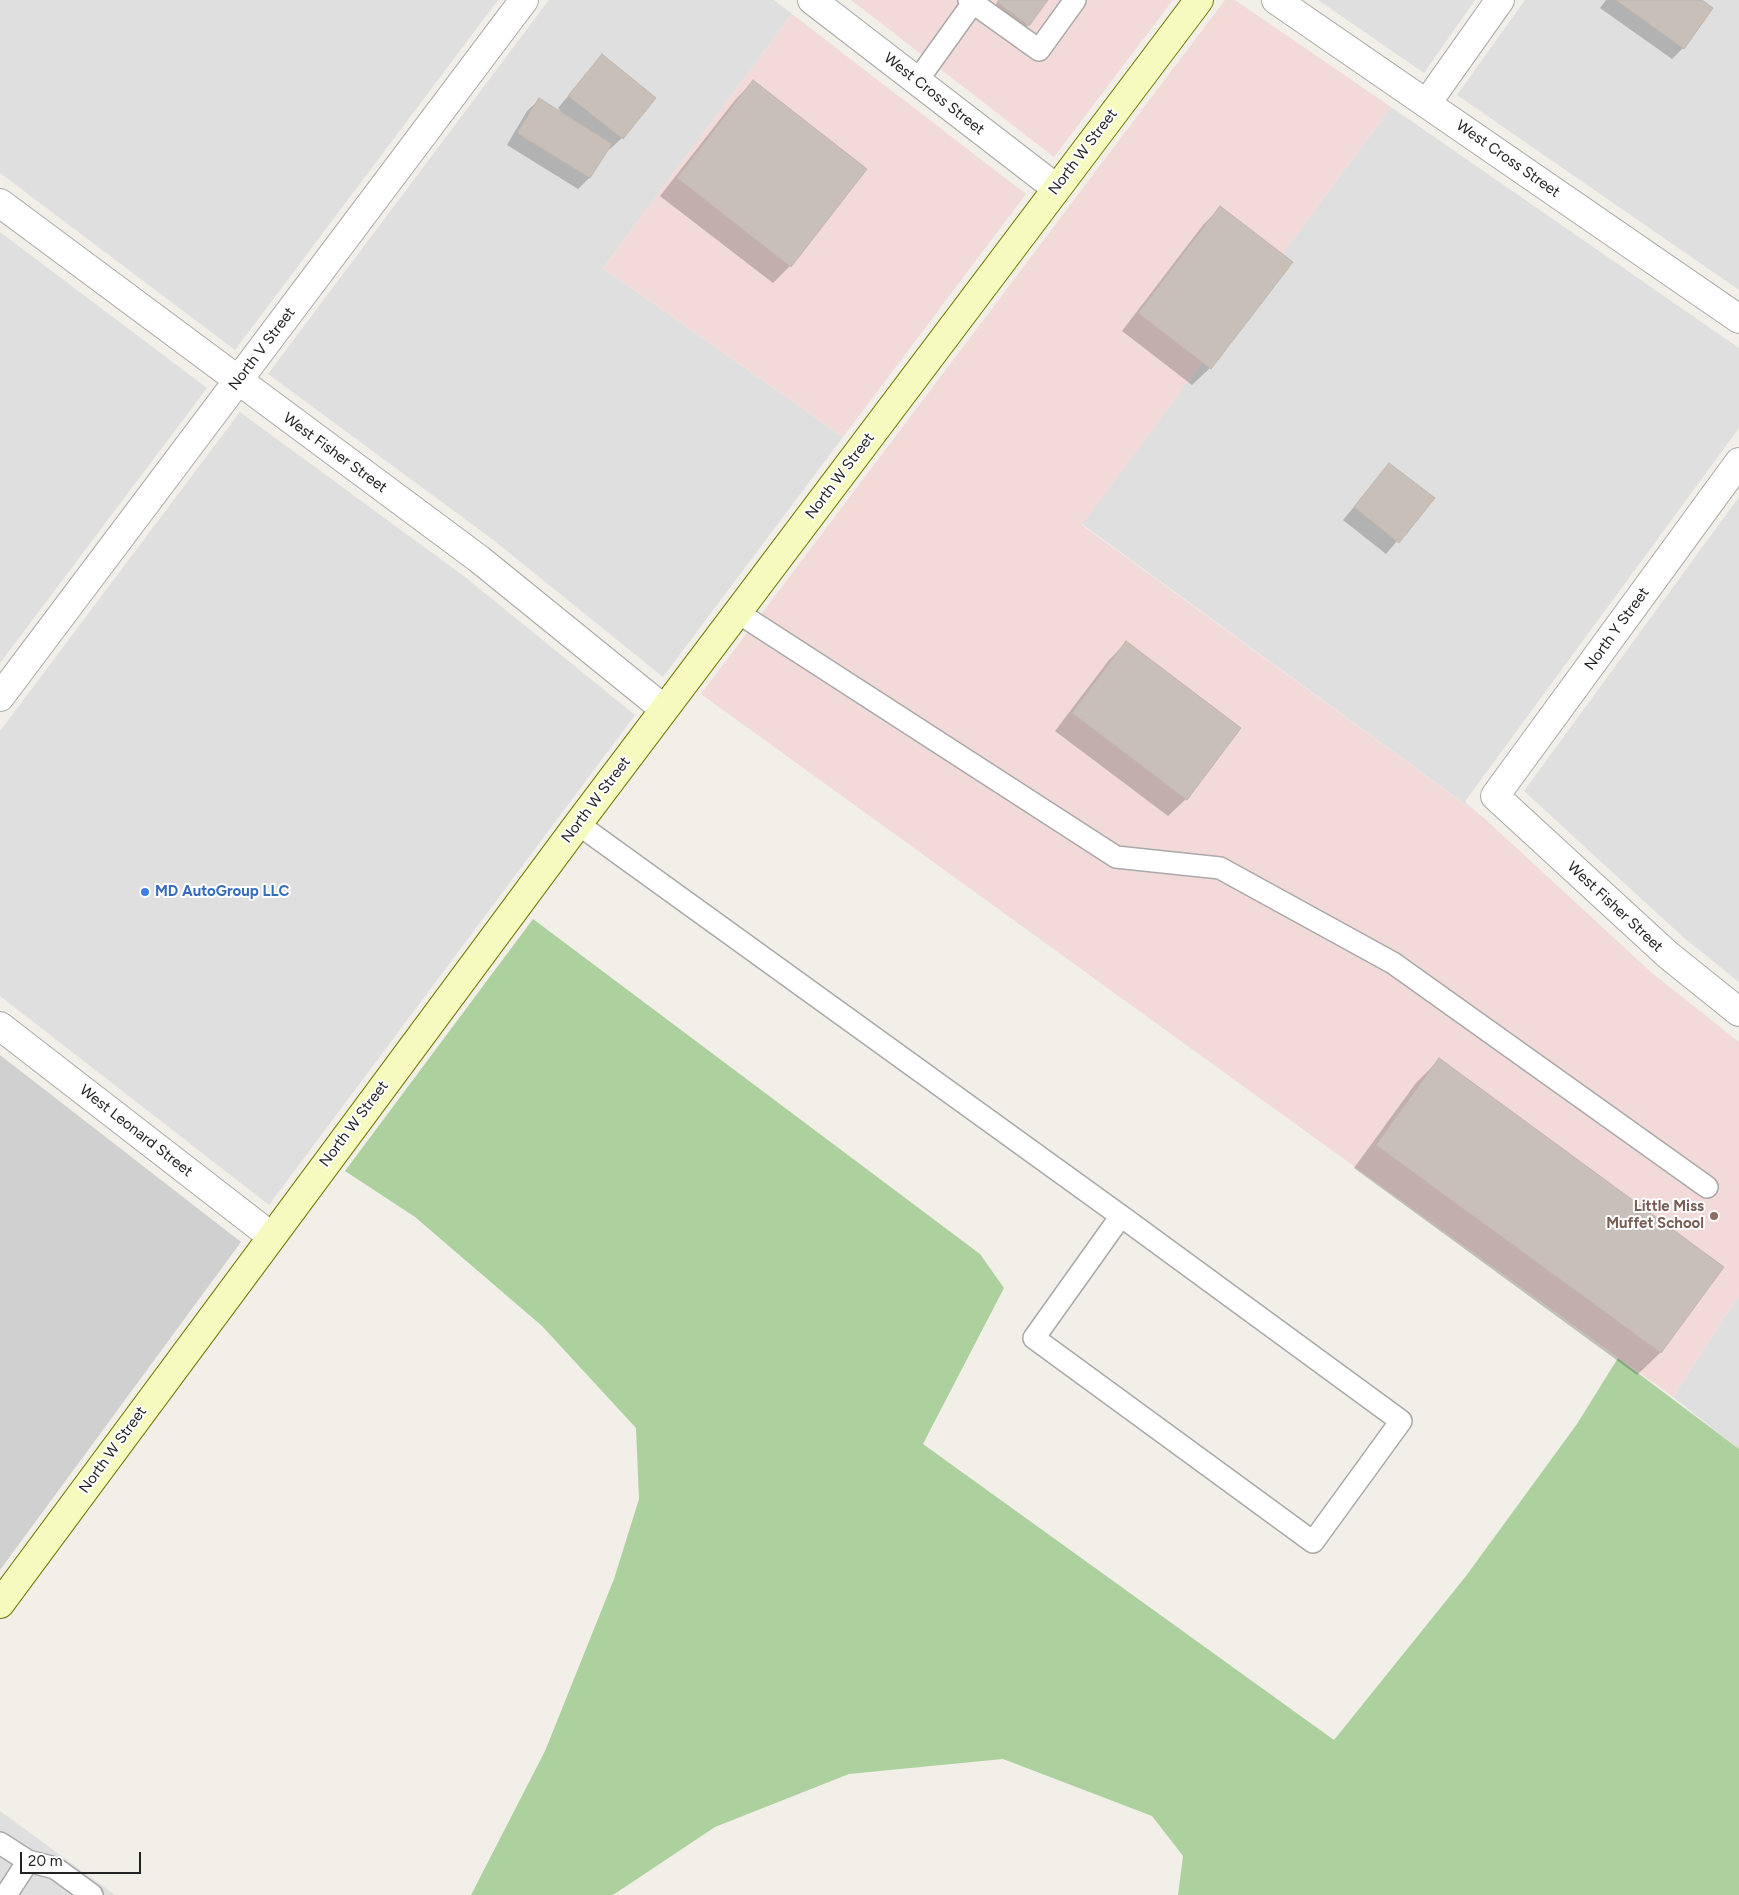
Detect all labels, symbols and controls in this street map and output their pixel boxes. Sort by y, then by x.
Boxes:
street label: West Cross Street [880,49,988,139]
street label: North W Street [1045,105,1121,199]
street label: West Cross Street [1453,116,1563,202]
street label: North V Street [225,304,299,394]
street label: West Fisher Street [279,409,391,497]
street label: North W Street [802,429,878,523]
street label: North Y Street [1581,584,1653,674]
street label: North W Street [558,753,634,847]
street label: West Fisher Street [1563,858,1667,956]
place label: MD AutoGroup LLC [155,883,289,901]
marker: MD AutoGroup LLC [139,886,151,898]
street label: North W Street [316,1077,392,1171]
street label: West Leonard Street [76,1081,196,1181]
place label: Little Miss Muffet School [1606,1198,1704,1233]
marker: Little Miss Muffet School [1708,1210,1720,1222]
street label: North W Street [75,1403,151,1497]
scale bar [22,1842,144,1874]
text: 20 m [28,1852,62,1870]

